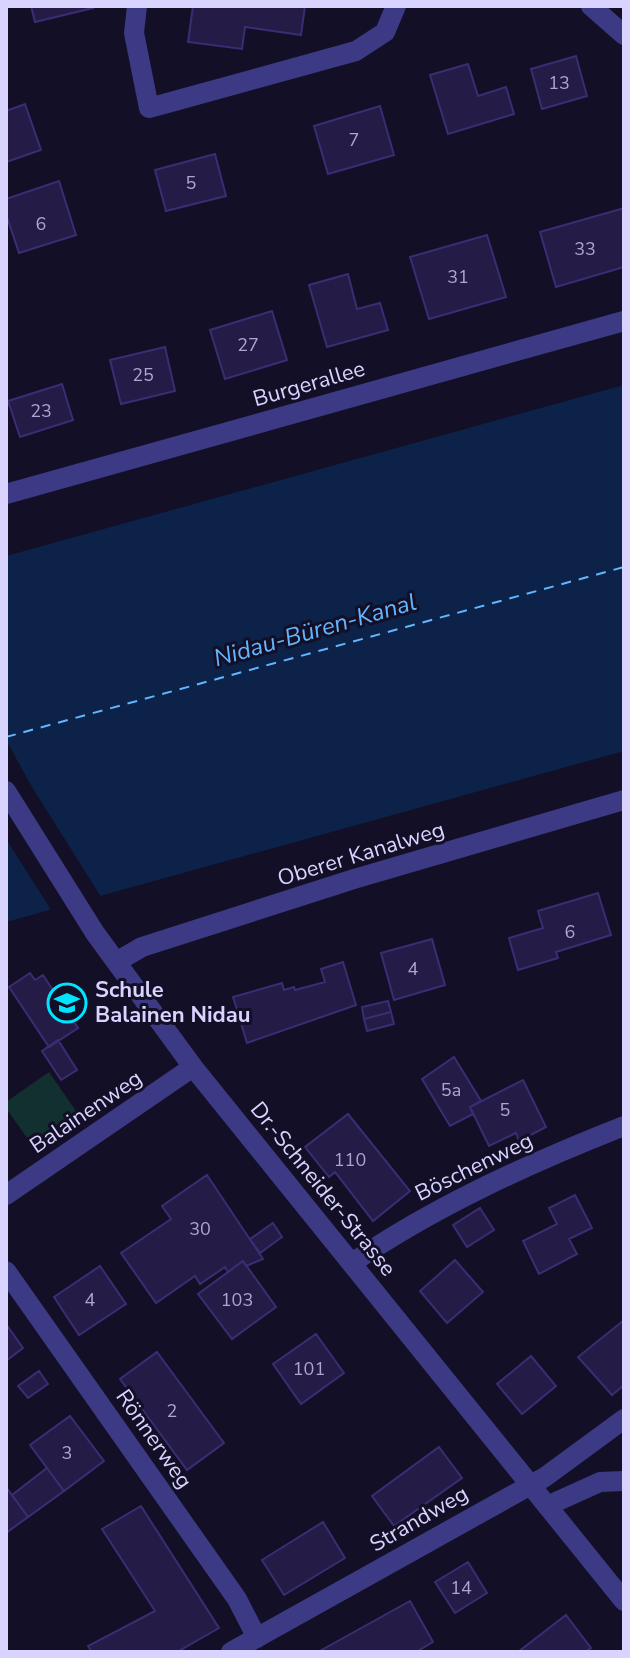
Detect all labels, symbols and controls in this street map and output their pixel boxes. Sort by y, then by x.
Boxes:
house number: 13 [548,71,570,95]
house number: 7 [349,128,359,152]
house number: 5 [186,171,196,195]
house number: 6 [36,212,46,236]
house number: 33 [574,237,596,261]
house number: 31 [447,265,469,289]
house number: 27 [237,333,259,357]
street label: Burgerallee [249,354,369,414]
house number: 25 [132,363,154,387]
house number: 23 [30,399,52,423]
water label: Nidau-Büren-Kanal [210,586,420,674]
street label: Oberer Kanalweg [274,814,448,894]
house number: 6 [565,920,575,944]
house number: 4 [408,957,419,981]
place label: Schule Balainen Nidau [95,975,250,1030]
school or university icon: Schule Balainen Nidau [46,982,88,1024]
street label: Balainenweg [24,1063,148,1161]
house number: 5a [441,1078,461,1102]
street label: Dr.-Schneider-Strasse [243,1095,403,1283]
house number: 5 [500,1098,510,1122]
street label: Böschenweg [410,1126,538,1208]
house number: 110 [334,1148,366,1172]
house number: 30 [189,1217,211,1241]
house number: 4 [85,1288,96,1312]
house number: 103 [221,1288,253,1312]
house number: 101 [293,1357,325,1381]
street label: Rönnerweg [109,1383,199,1495]
house number: 2 [167,1399,177,1423]
house number: 3 [62,1441,72,1465]
street label: Strandweg [364,1479,474,1559]
house number: 14 [450,1576,472,1600]

